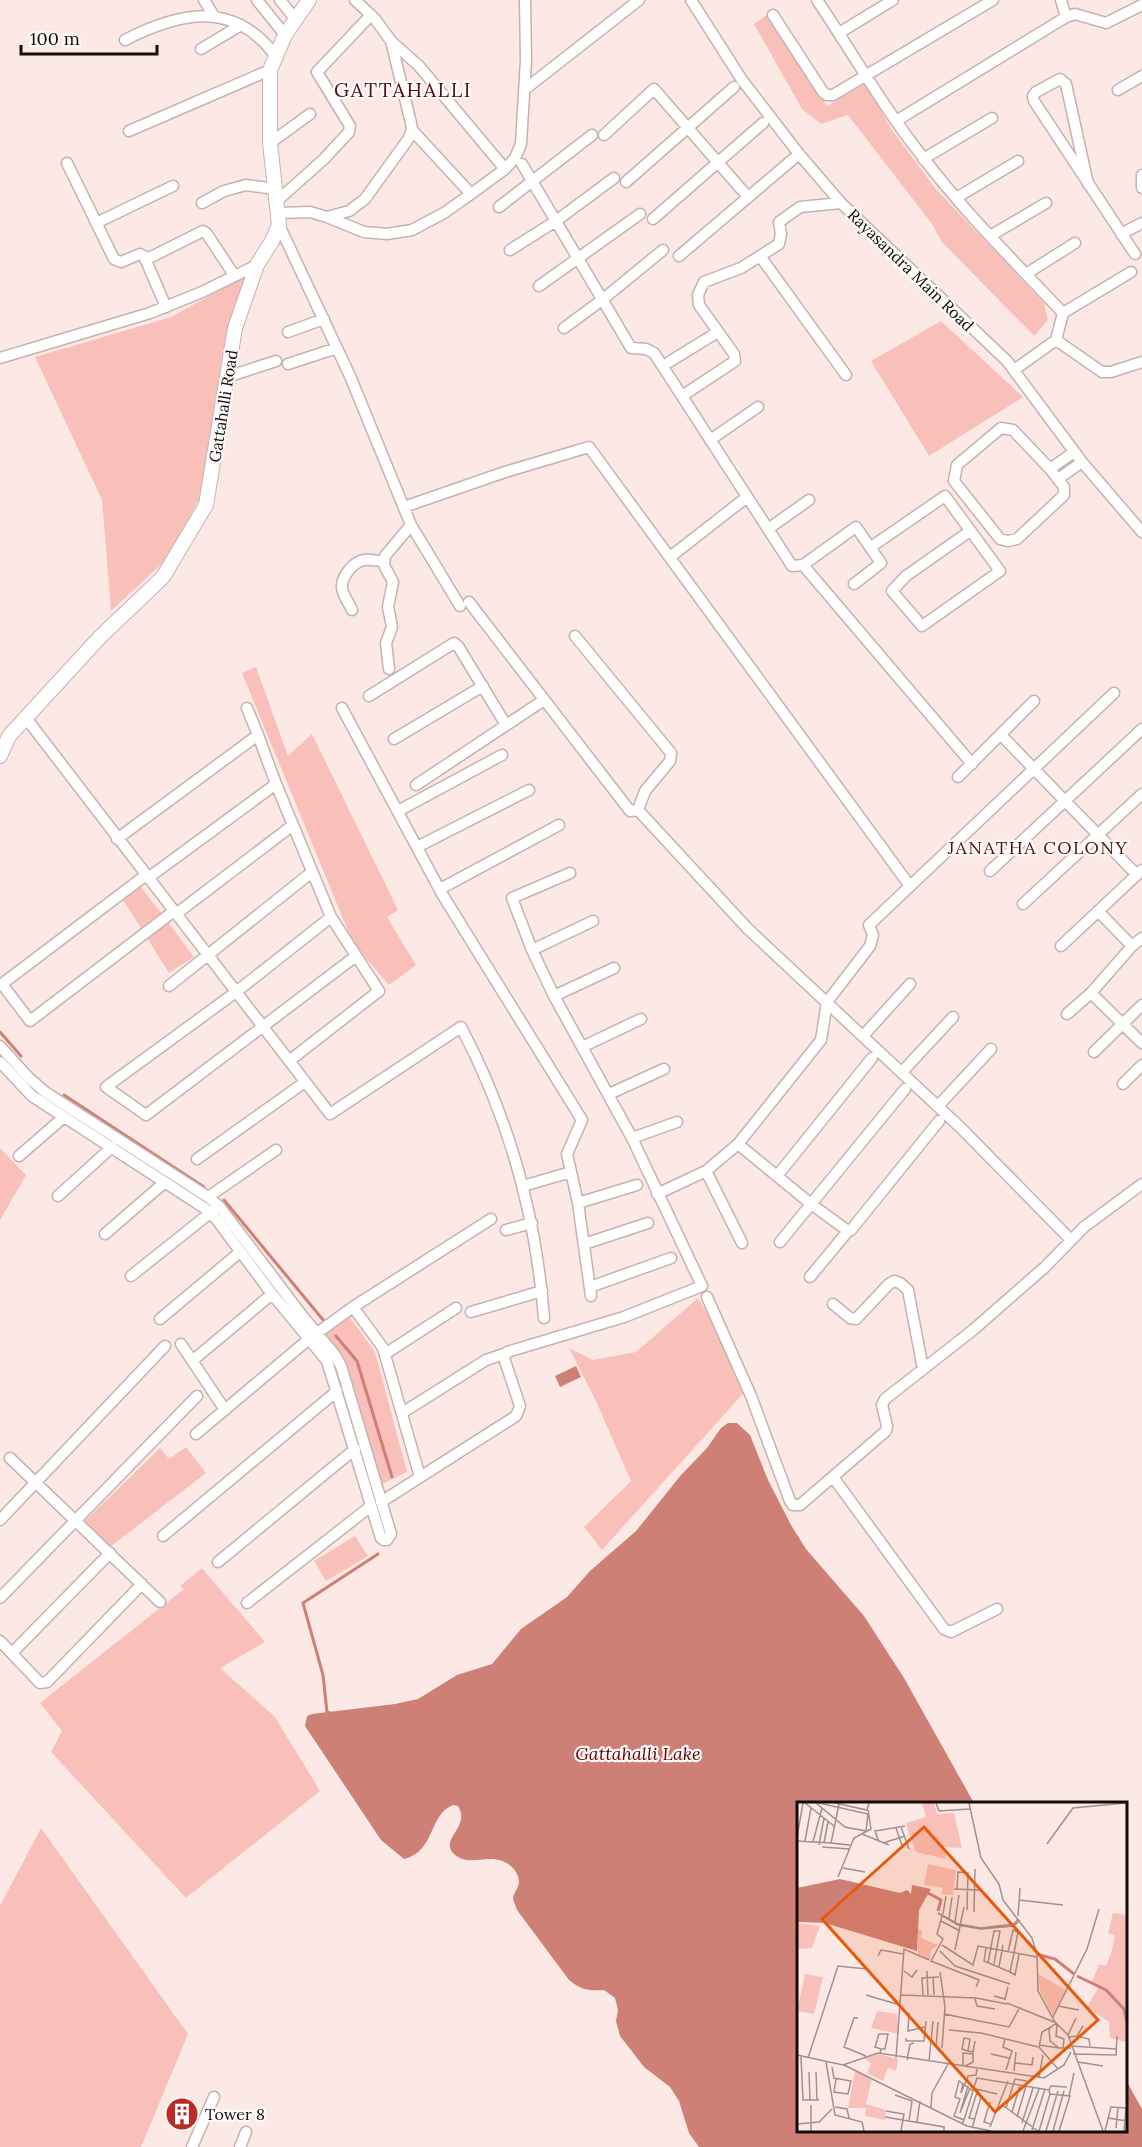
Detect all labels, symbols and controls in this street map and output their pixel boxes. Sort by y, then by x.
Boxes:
scale bar [21,18,158,56]
text: 100 m [30,27,80,50]
district label: GATTAHALLI [334,77,472,102]
street label: Rayasandra Main Road [844,205,979,336]
street label: Gattahalli Road [204,348,242,464]
district label: JANATHA COLONY [947,836,1128,859]
water label: Gattahalli Lake [575,1742,701,1765]
inset map [797,1802,1127,2132]
building icon: Tower 8 [164,2096,200,2132]
place label: Tower 8 [205,2104,265,2124]

